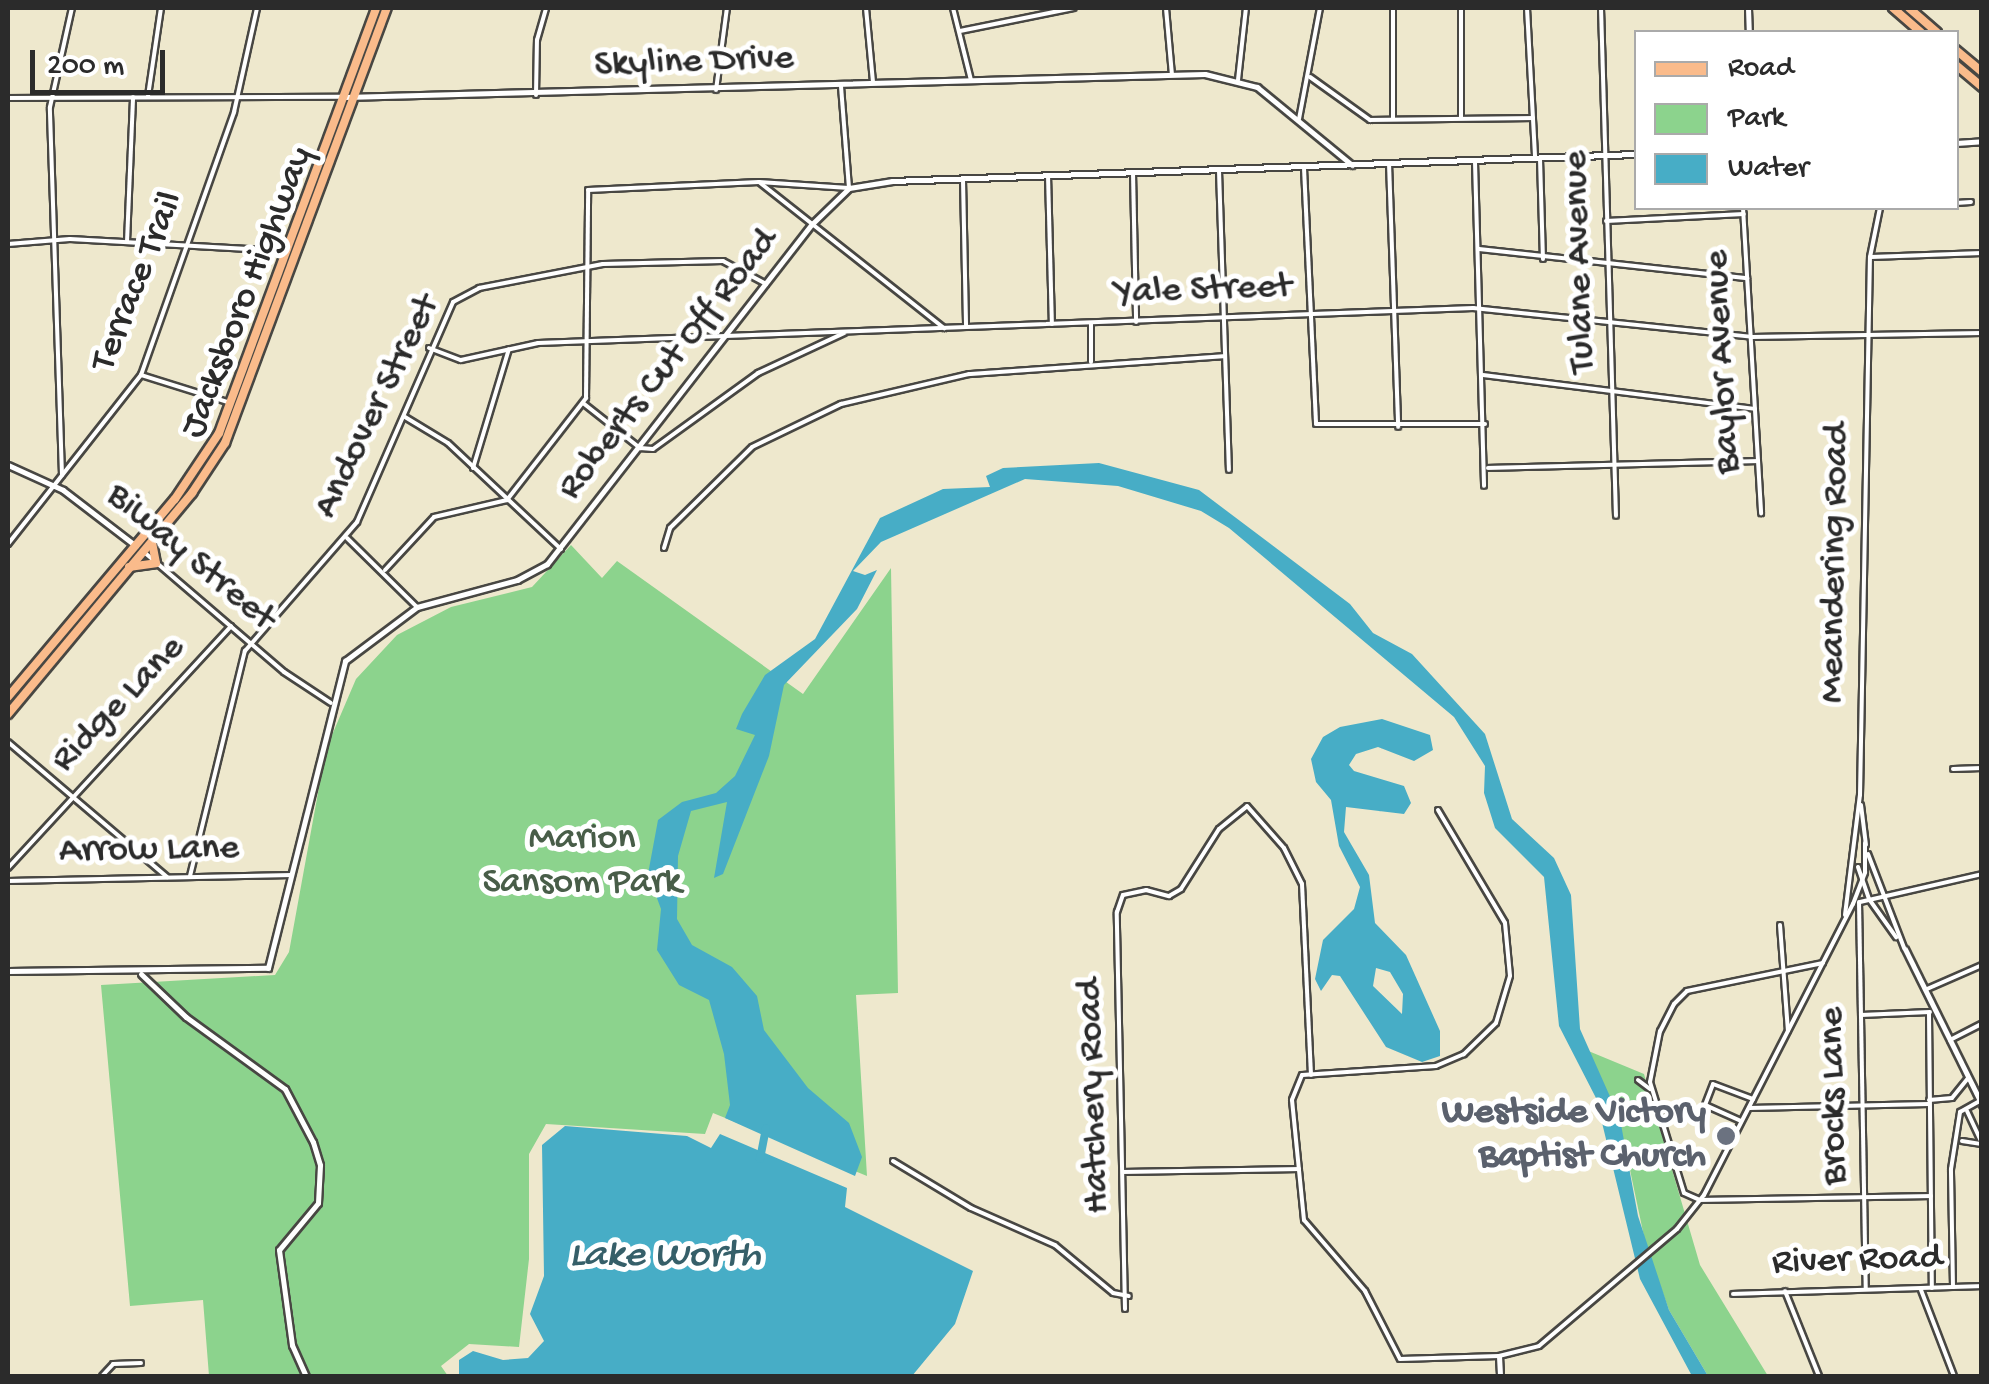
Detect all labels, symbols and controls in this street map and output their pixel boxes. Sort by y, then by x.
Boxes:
scale bar [35,30,170,92]
legend [1634,30,1959,210]
street label: Skyline Drive [594,37,794,89]
text: 200 m [47,50,124,85]
text: Road [1728,52,1794,87]
text: Park [1728,102,1785,137]
street label: Jacksboro Highway [172,141,326,445]
street label: Tulane Avenue [1554,150,1608,374]
text: Water [1728,152,1809,187]
street label: Terrace Trail [82,186,196,378]
street label: Roberts Cut Off Road [549,220,789,510]
street label: Baylor Avenue [1695,249,1753,475]
street label: Yale Street [1114,265,1292,317]
street label: Andover Street [304,288,452,526]
street label: Meandering Road [1811,422,1861,704]
street label: Biway Street [96,474,284,642]
street label: Ridge Lane [42,627,196,783]
park label: Marion Sansom Park [483,817,681,906]
street label: Arrow Lane [59,827,239,875]
street label: Hatchery Road [1068,978,1122,1214]
street label: Brocks Lane [1811,1007,1859,1185]
place label: Westside Victory Baptist Church [1442,1091,1706,1180]
marker: Westside Victory Baptist Church [1715,1125,1737,1147]
water label: Lake Worth [569,1233,761,1281]
street label: River Road [1771,1236,1943,1288]

